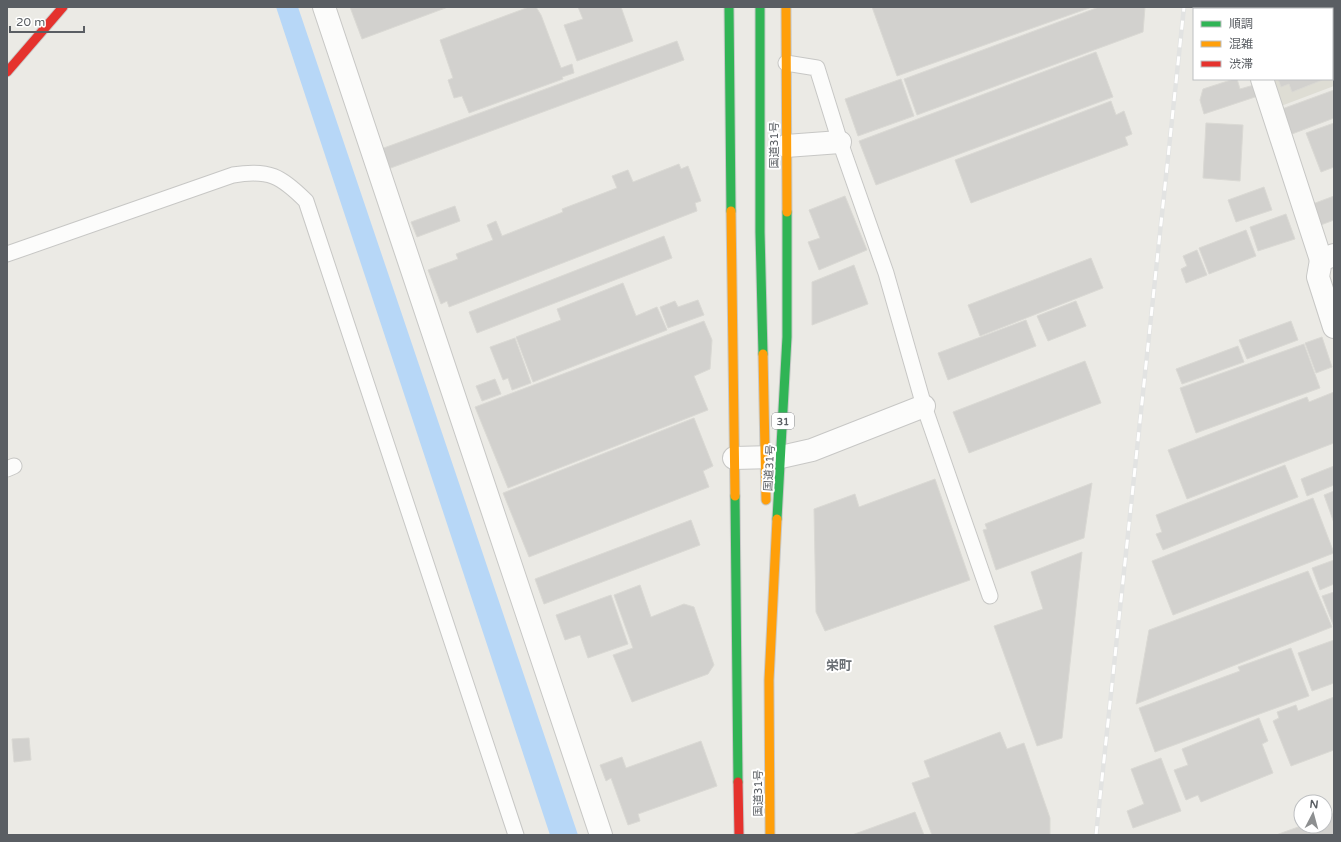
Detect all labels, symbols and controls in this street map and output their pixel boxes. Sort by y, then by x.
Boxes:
scale bar [10,8,84,34]
legend [1193,8,1333,80]
text: 20 m [16,15,45,29]
text: 順調 [1229,17,1253,31]
text: 混雑 [1229,37,1253,51]
text: 渋滞 [1229,57,1253,71]
street label: 国道31号 [768,122,781,168]
road number: 31 [772,413,794,429]
street label: 国道31号 [762,444,777,492]
district label: 栄町 [826,658,852,674]
street label: 国道31号 [752,770,765,816]
north arrow [1293,794,1333,834]
text: N [1309,798,1319,811]

